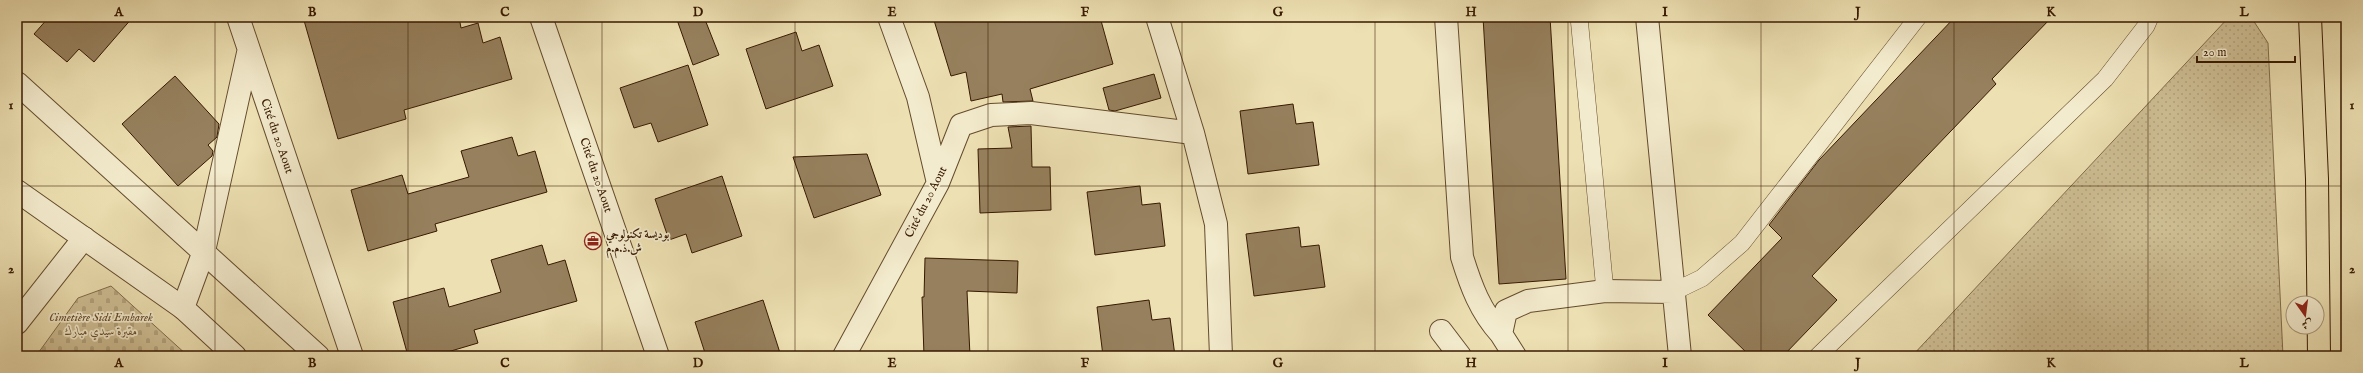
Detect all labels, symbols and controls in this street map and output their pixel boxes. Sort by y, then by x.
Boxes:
text: A [114,4,125,21]
text: B [308,4,317,21]
text: C [500,4,510,21]
text: D [693,4,704,21]
text: E [887,4,897,21]
text: F [1081,4,1090,21]
text: G [1273,4,1284,21]
text: H [1465,4,1477,21]
text: I [1662,4,1668,21]
text: J [1853,4,1861,21]
text: K [2046,4,2056,21]
text: L [2238,4,2249,21]
scale bar [2197,38,2295,64]
text: 20 m [2203,45,2226,60]
text: 1 [9,97,14,114]
street label: Cité du 20 Aout [257,97,297,175]
text: 1 [2350,97,2355,114]
street label: Cité du 20 Aout [576,136,616,214]
street label: Cité du 20 Aout [902,164,950,240]
place label: بوديسة تكنولوجي ش.ذ.م.م [605,227,669,259]
office icon: بوديسة تكنولوجي ش.ذ.م.م [583,231,603,251]
text: 2 [8,261,14,278]
text: 2 [2349,261,2355,278]
north arrow [2285,295,2325,335]
park label: Cimetière Sidi Embarek مقبرة سيدي مبارك [49,310,153,341]
text: ش [2300,316,2314,332]
text: A [114,355,125,372]
text: B [308,355,317,372]
text: C [500,355,510,372]
text: D [693,355,704,372]
text: E [887,355,897,372]
text: F [1081,355,1090,372]
text: G [1273,355,1284,372]
text: H [1465,355,1477,372]
text: I [1662,355,1668,372]
text: J [1853,355,1861,372]
text: K [2046,355,2056,372]
text: L [2238,355,2249,372]

